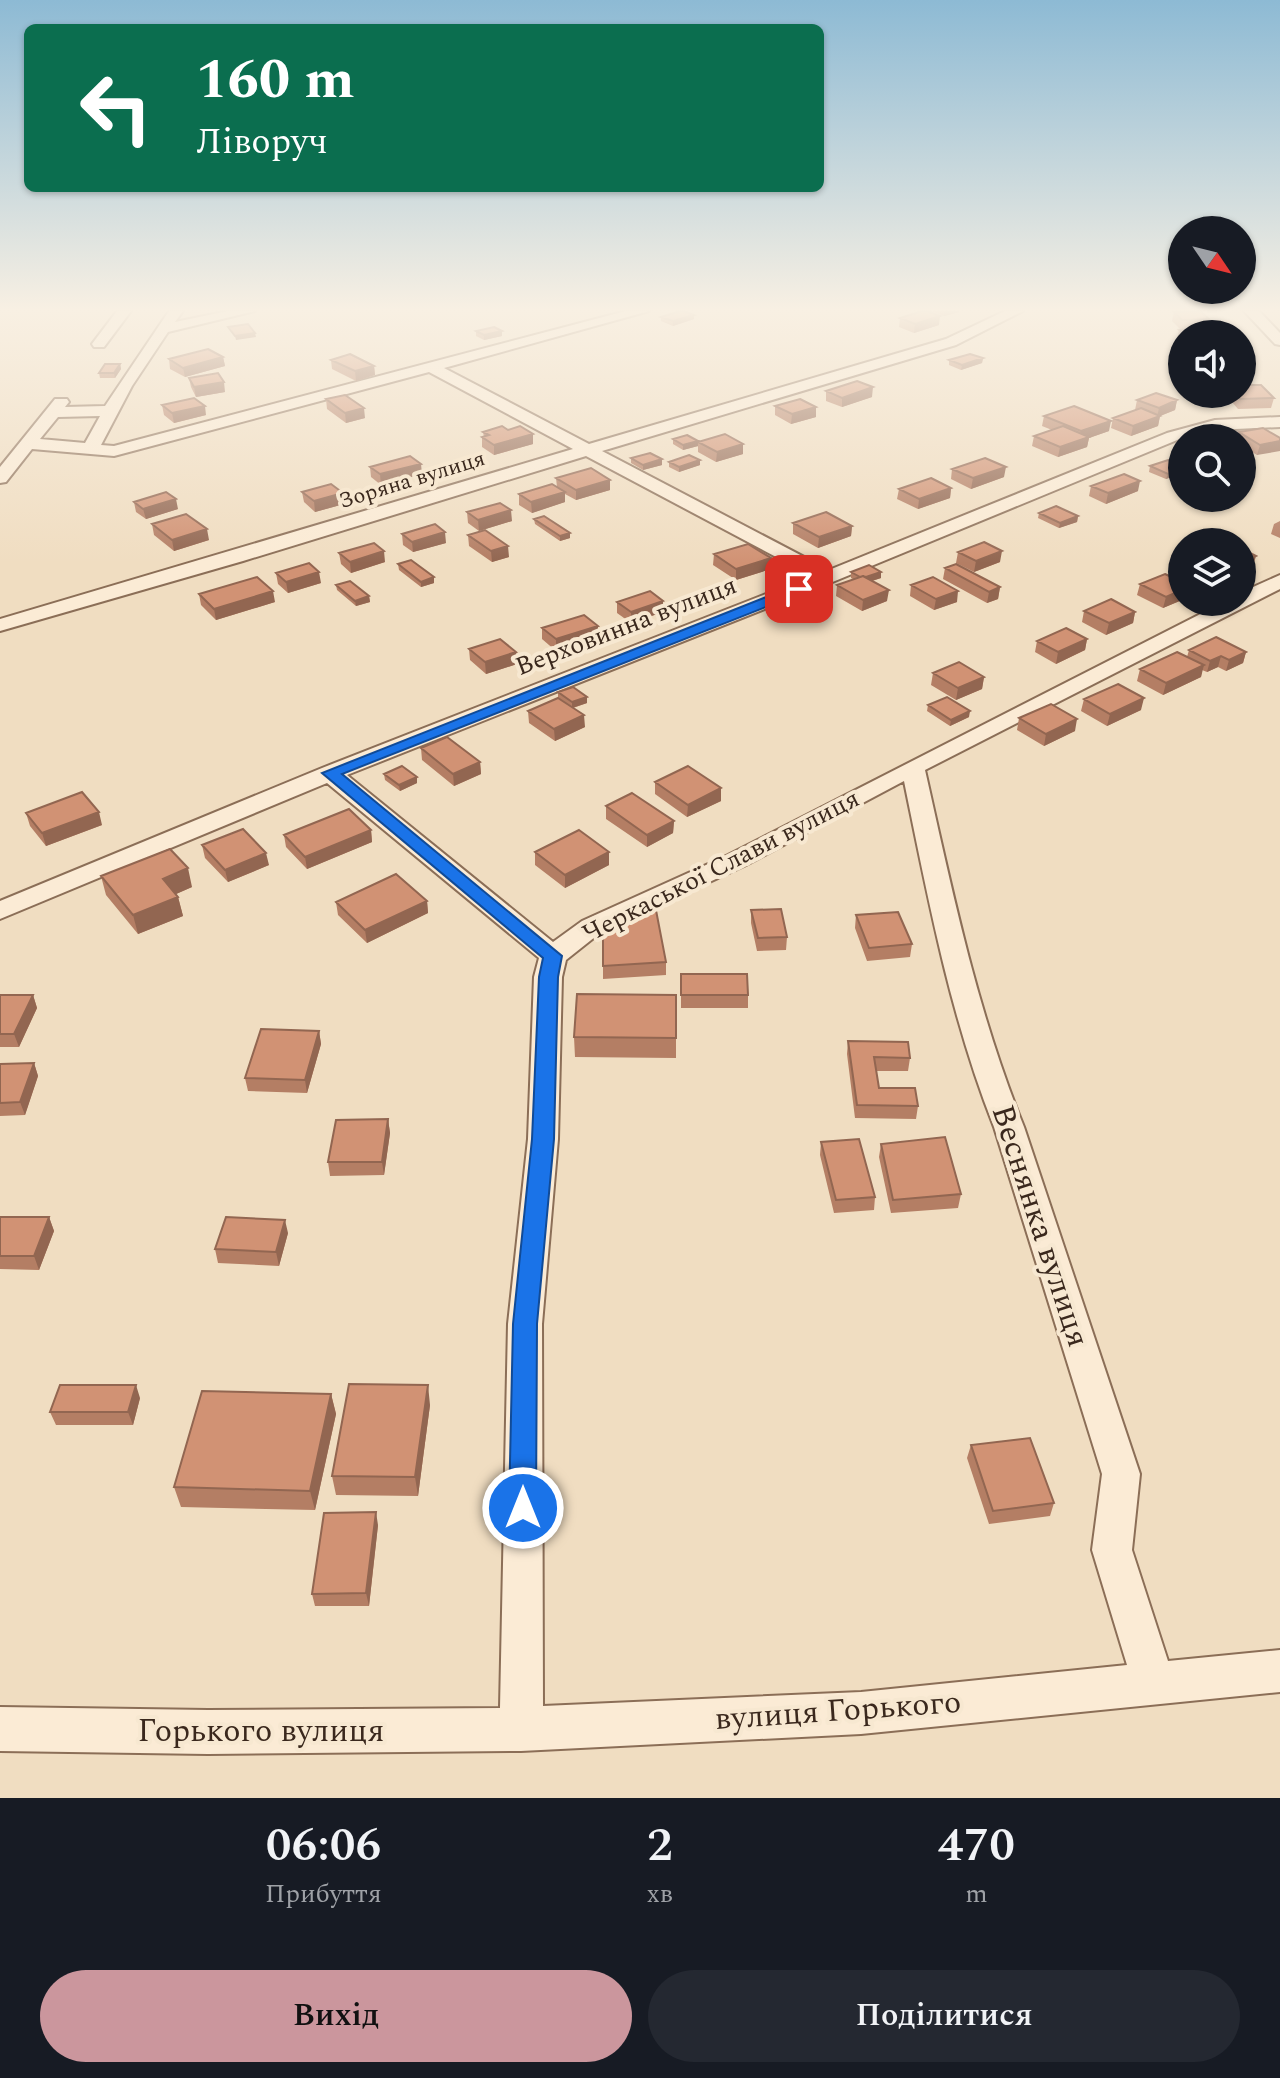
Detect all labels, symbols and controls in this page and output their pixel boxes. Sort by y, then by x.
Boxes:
text: 160 m [196,38,355,123]
icon: left [64,56,168,160]
text: Ліворуч [196,115,328,170]
north arrow [1168,216,1256,304]
map controls [1168,216,1256,616]
button: sound [1168,320,1256,408]
button: search [1168,424,1256,512]
street label: Зоряна вулиця [335,442,489,518]
button: layers [1168,528,1256,616]
pin [765,555,833,623]
street label: Верховинна вулиця [509,565,743,687]
icon: arrive [777,567,821,611]
street label: Черкаської Слави вулиця [575,779,867,953]
street label: Веснянка вулиця [978,1098,1102,1354]
position arrow [481,1466,565,1550]
street label: вулиця Горького [713,1678,963,1744]
street label: Горького вулиця [138,1707,384,1756]
text: 06:06 [266,1809,381,1882]
text: 2 [647,1809,673,1882]
text: 470 [938,1809,1015,1882]
text: Прибуття [265,1874,382,1914]
text: хв [647,1874,673,1914]
text: m [965,1874,988,1914]
button: Вихід [40,1970,632,2062]
button: Поділитися [648,1970,1240,2062]

